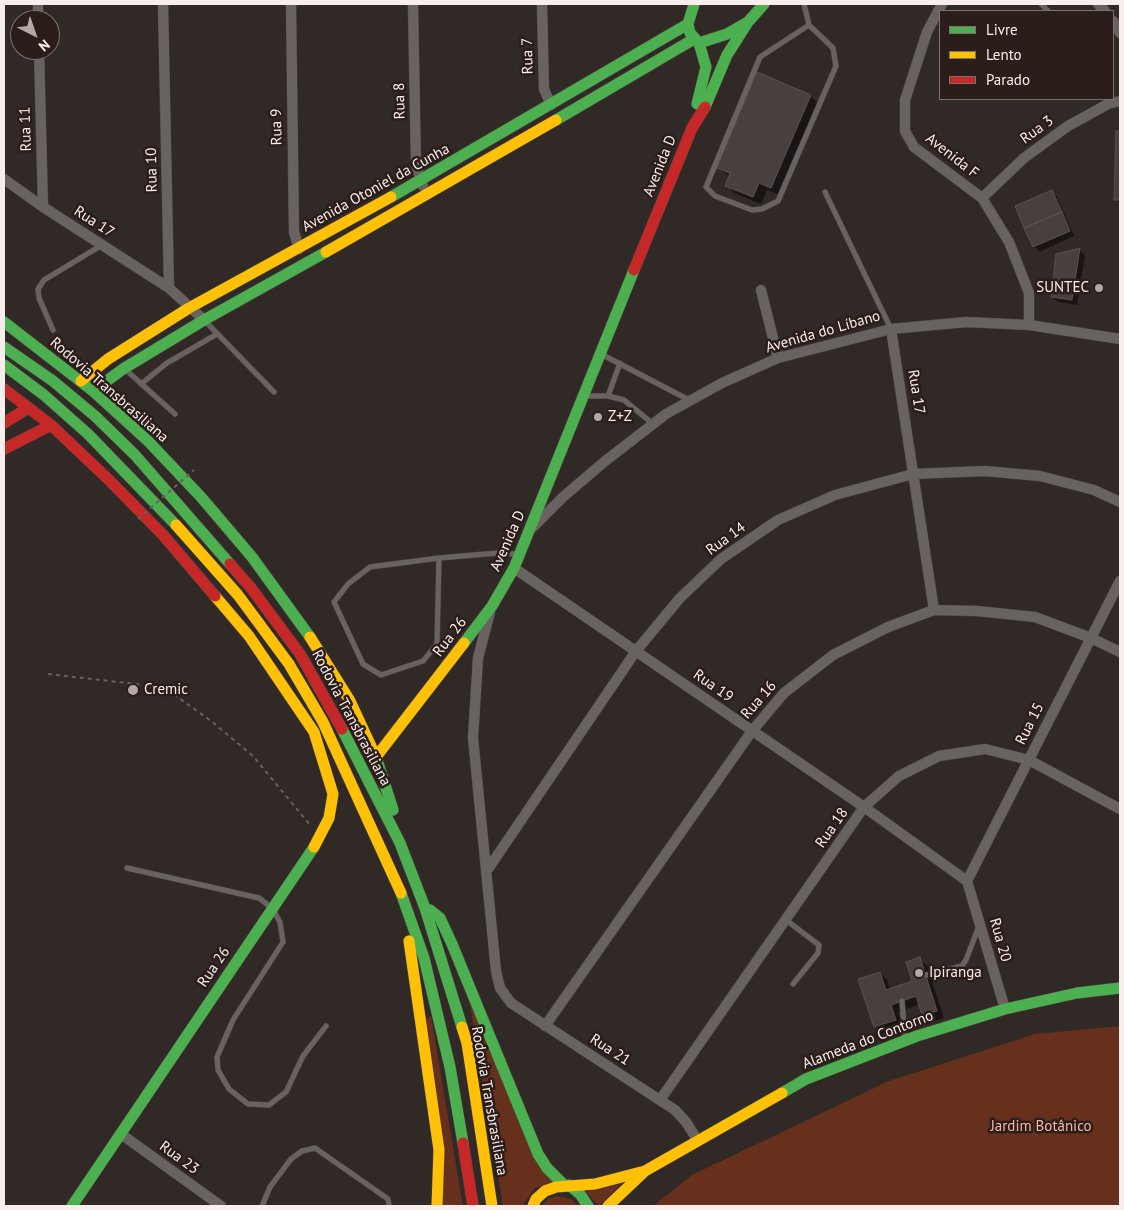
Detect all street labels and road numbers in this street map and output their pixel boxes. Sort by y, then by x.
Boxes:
street label: Rua 7 [519,38,537,74]
street label: Rua 8 [391,83,409,119]
street label: Rua 11 [16,106,36,152]
street label: Rua 9 [268,109,286,145]
street label: Rua 3 [1017,112,1057,148]
street label: Avenida F [922,130,982,182]
street label: Avenida D [640,133,680,199]
street label: Avenida Otoniel da Cunha [299,140,453,236]
street label: Rua 10 [143,148,161,192]
street label: Rua 17 [70,202,118,242]
street label: Avenida do Líbano [764,307,882,357]
street label: Rodovia Transbrasiliana [46,334,172,446]
street label: Rua 17 [904,369,928,415]
street label: Avenida D [487,508,529,574]
street label: Rua 14 [703,519,749,559]
street label: Rua 26 [429,614,471,660]
street label: Rodovia Transbrasiliana [308,647,394,789]
street label: Rua 19 [690,666,736,706]
street label: Rua 16 [738,677,780,723]
street label: Rua 15 [1012,700,1048,748]
street label: Rua 18 [812,805,852,851]
street label: Rua 20 [985,916,1015,964]
street label: Rua 26 [194,943,234,991]
street label: Alameda do Contorno [800,1007,936,1073]
street label: Rodovia Transbrasiliana [467,1025,511,1177]
street label: Rua 21 [586,1030,634,1070]
street label: Rua 23 [156,1138,202,1178]

